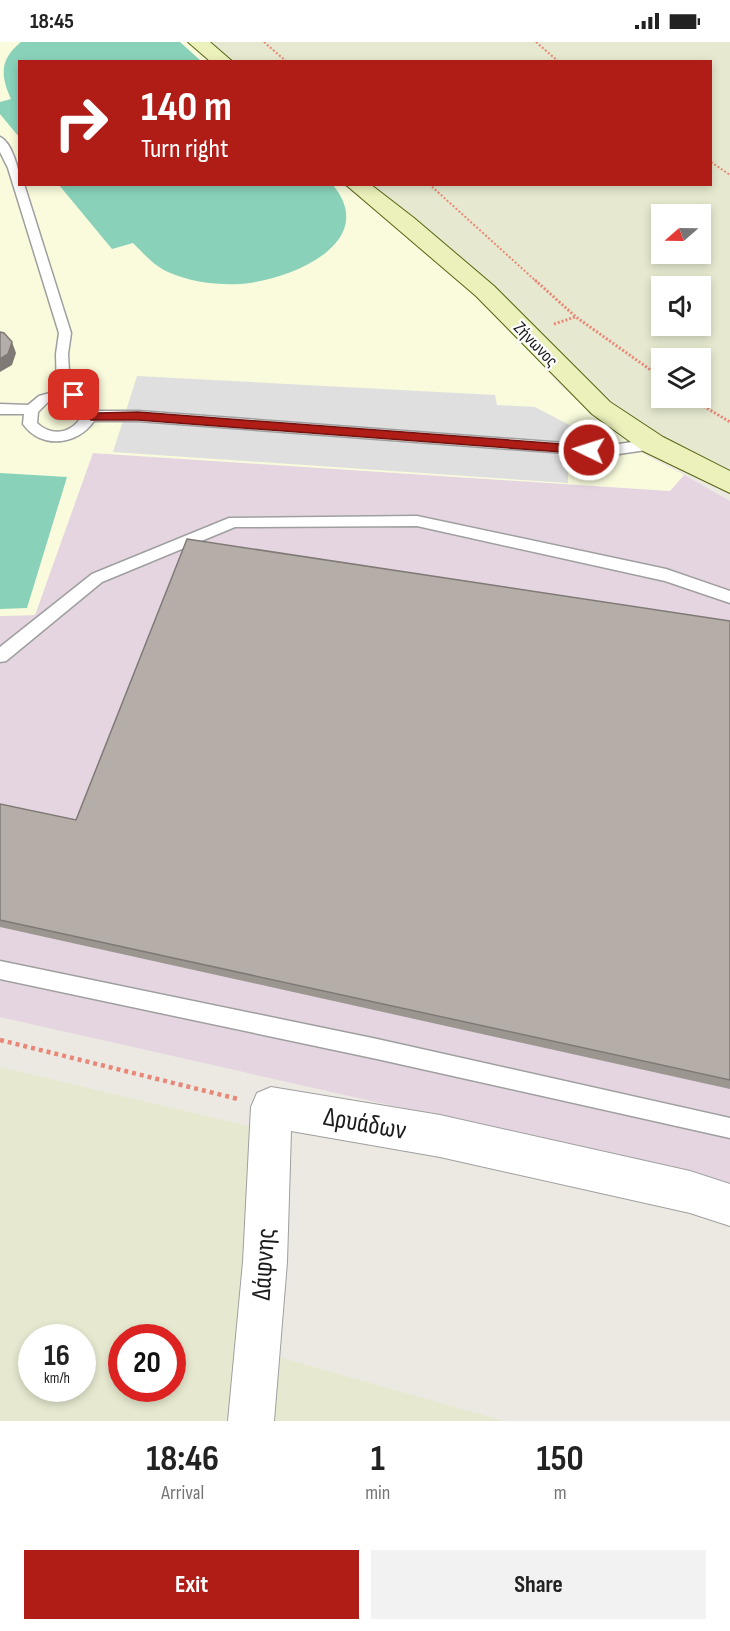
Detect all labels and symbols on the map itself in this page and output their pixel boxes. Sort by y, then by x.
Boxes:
north arrow [651,204,711,264]
street label: Ζήνωνος [509,317,562,371]
pin [48,369,99,420]
position arrow [557,418,621,482]
street label: Δρυάδων [321,1101,409,1147]
street label: Δάφνης [246,1227,282,1301]
speed limit sign: 20 [108,1324,186,1402]

